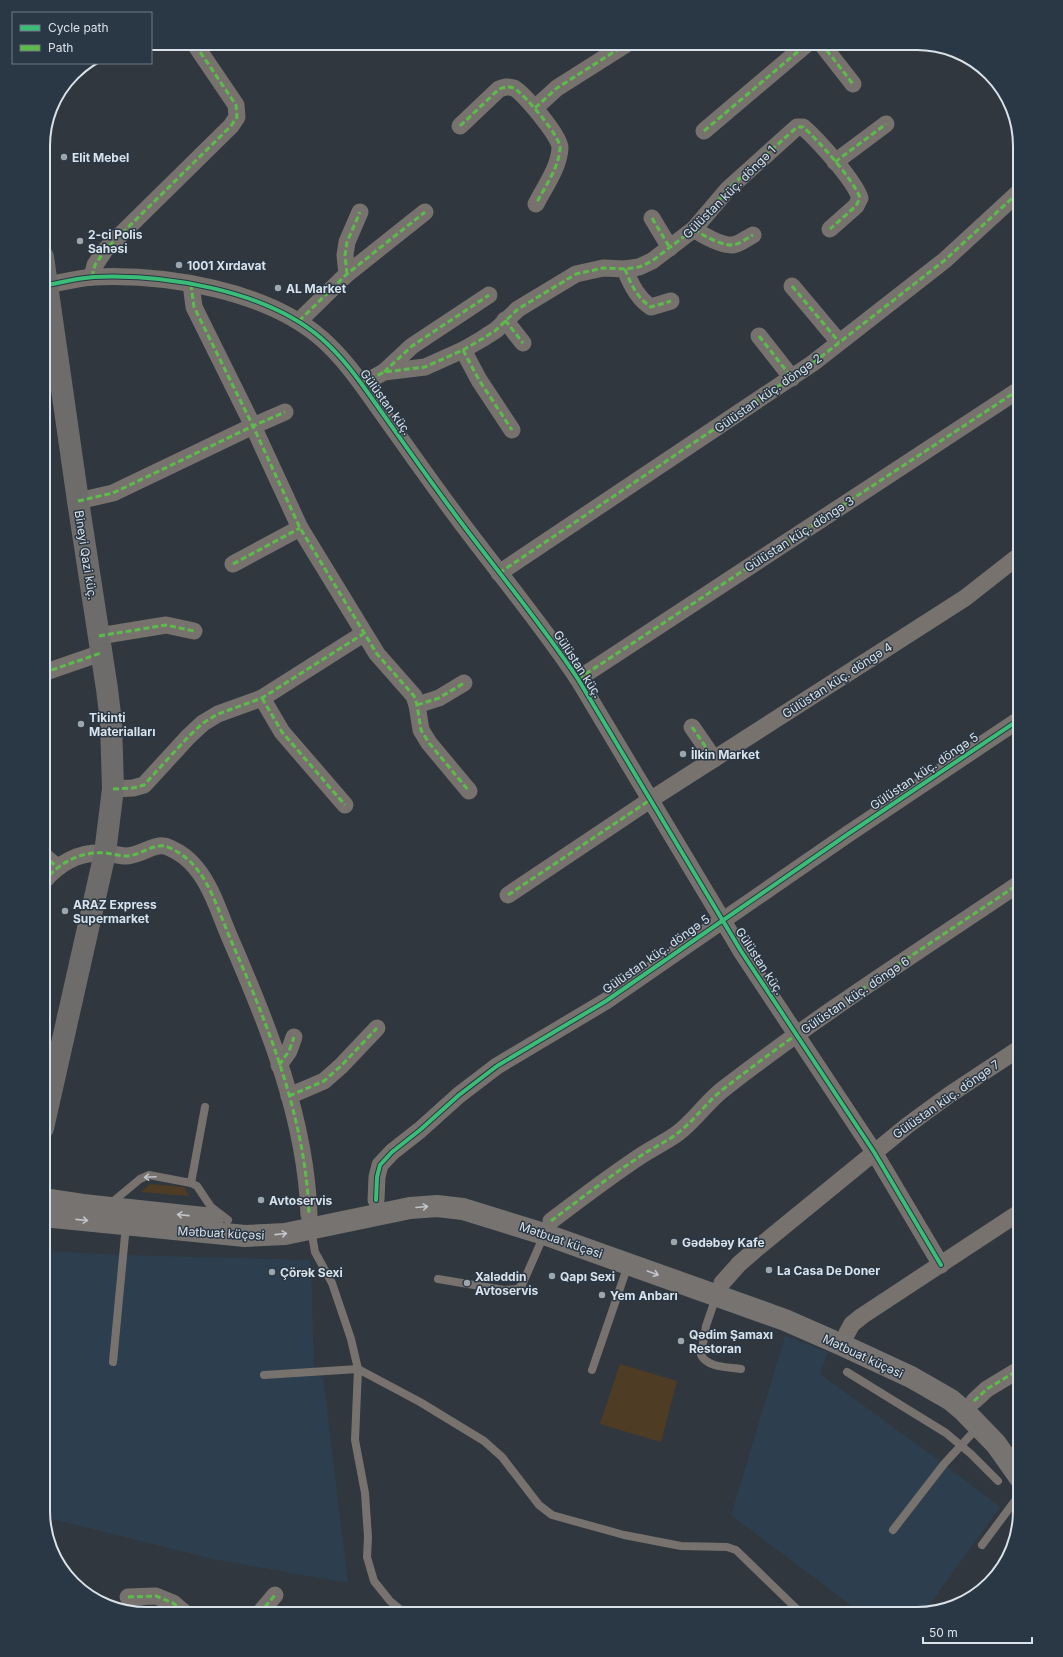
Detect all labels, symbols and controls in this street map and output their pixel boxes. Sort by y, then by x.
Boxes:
legend [12,12,152,64]
text: Cycle path [48,20,109,35]
text: Path [48,40,73,55]
street label: Gülüstan küç. döngə 1 [679,142,779,242]
place label: Elit Mebel [72,150,129,165]
marker: Elit Mebel [59,152,69,162]
place label: 2-ci Polis Sahəsi [88,227,143,256]
marker: 2-ci Polis Sahəsi [75,236,85,246]
place label: 1001 Xırdavat [187,258,266,273]
marker: 1001 Xırdavat [174,260,184,270]
place label: AL Market [286,281,347,296]
marker: AL Market [273,283,283,293]
street label: Gülüstan küç. döngə 2 [711,350,825,436]
street label: Gülüstan küç. [357,366,415,438]
street label: Gülüstan küç. döngə 3 [741,493,857,575]
street label: Bineyi Qazi küç. [72,509,100,601]
street label: Gülüstan küç. [551,627,605,701]
street label: Gülüstan küç. döngə 4 [779,639,895,721]
place label: Tikinti Materialları [89,710,155,739]
marker: Tikinti Materialları [76,719,86,729]
street label: Gülüstan küç. döngə 5 [867,729,981,813]
place label: İlkin Market [691,747,760,762]
marker: İlkin Market [678,749,688,759]
place label: ARAZ Express Supermarket [73,897,157,926]
marker: ARAZ Express Supermarket [60,906,70,916]
street label: Gülüstan küç. döngə 5 [599,911,713,997]
street label: Gülüstan küç. [733,924,787,998]
street label: Gülüstan küç. döngə 6 [798,953,912,1037]
street label: Gülüstan küç. döngə 7 [890,1056,1003,1142]
one-way arrow [144,1173,157,1181]
place label: Avtoservis [269,1193,333,1208]
marker: Avtoservis [256,1195,266,1205]
one-way arrow [415,1204,428,1211]
one-way arrow [177,1212,190,1219]
one-way arrow [75,1217,88,1224]
street label: Mətbuat küçəsi [517,1219,605,1261]
street label: Mətbuat küçəsi [177,1223,265,1243]
one-way arrow [274,1231,287,1238]
place label: Gədəbəy Kafe [682,1235,765,1250]
marker: Gədəbəy Kafe [669,1237,679,1247]
place label: La Casa De Doner [777,1263,880,1278]
place label: Çörək Sexi [280,1265,343,1280]
marker: La Casa De Doner [764,1265,774,1275]
marker: Çörək Sexi [267,1267,277,1277]
place label: Xaləddin Avtoservis [475,1269,539,1298]
place label: Qapı Sexi [560,1269,615,1284]
one-way arrow [647,1270,660,1277]
marker: Qapı Sexi [547,1271,557,1281]
marker: Xaləddin Avtoservis [462,1278,472,1288]
place label: Yem Anbarı [610,1288,678,1303]
marker: Yem Anbarı [597,1290,607,1300]
place label: Qədim Şamaxı Restoran [689,1327,773,1356]
street label: Mətbuat küçəsi [820,1331,906,1381]
marker: Qədim Şamaxı Restoran [676,1336,686,1346]
scale bar [923,1619,1032,1645]
text: 50 m [929,1625,958,1640]

